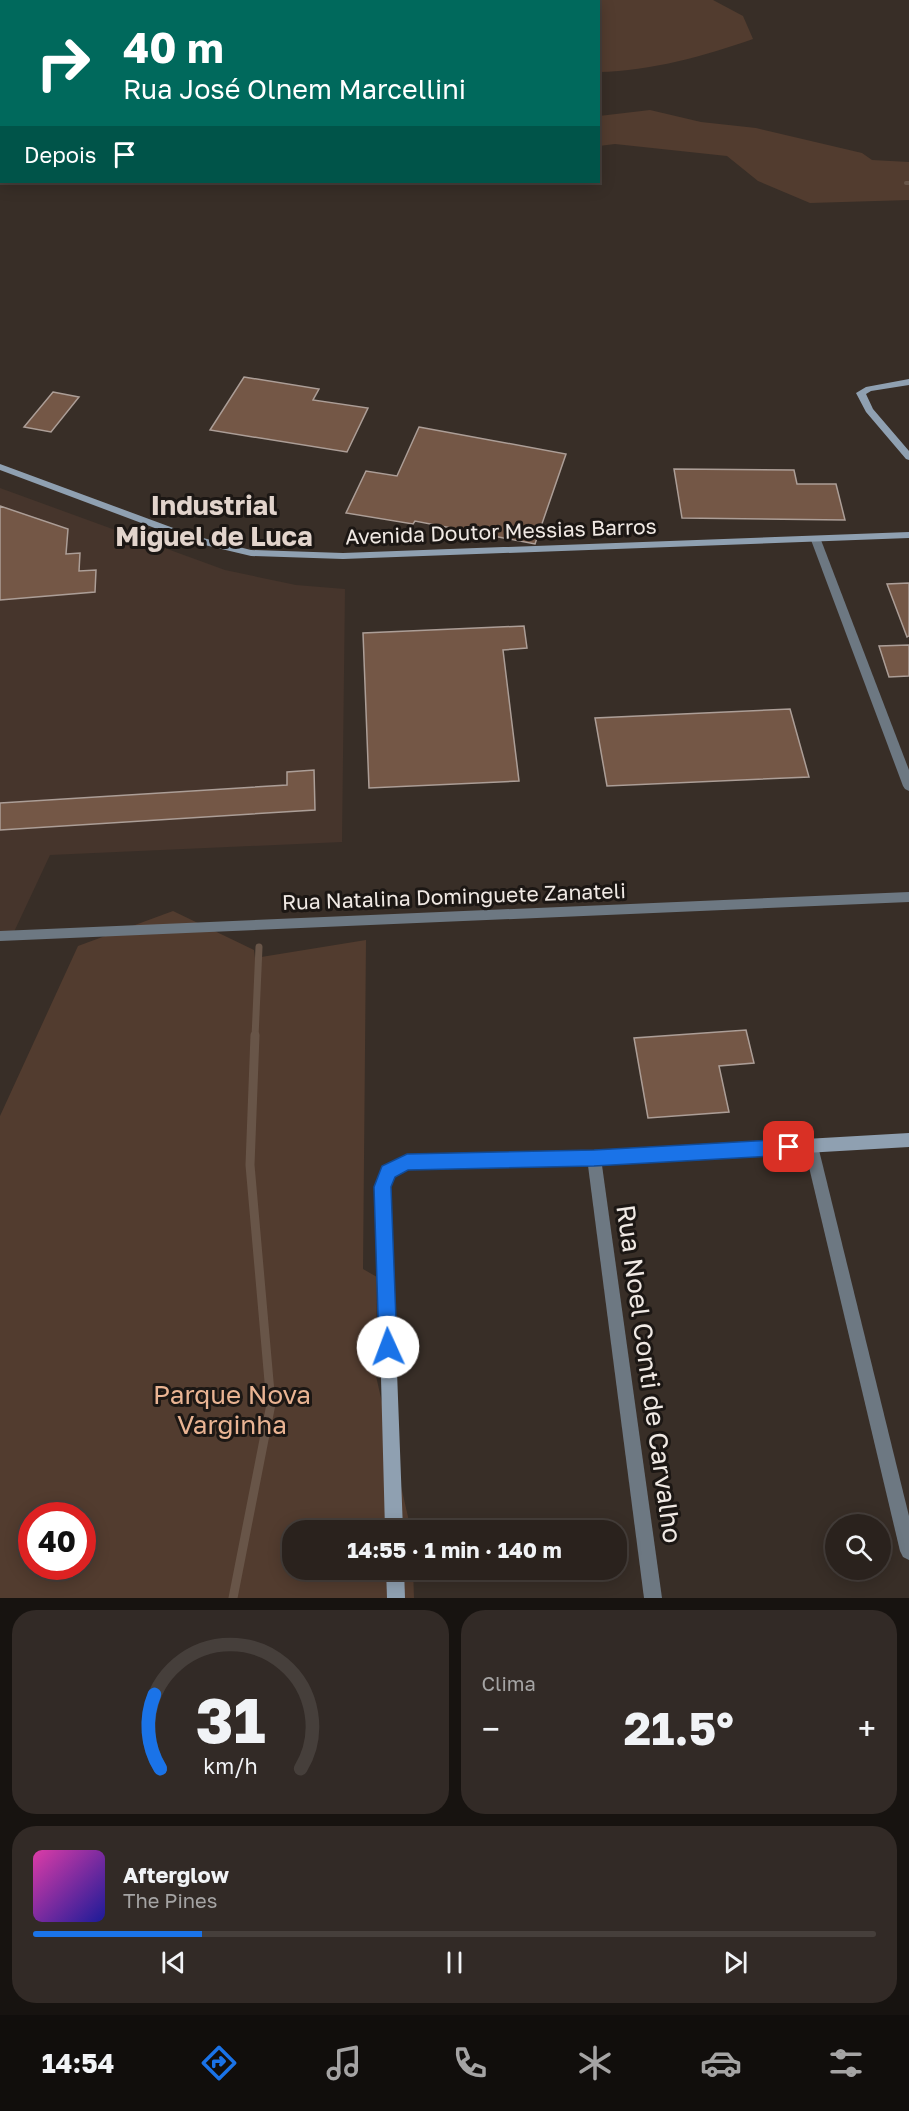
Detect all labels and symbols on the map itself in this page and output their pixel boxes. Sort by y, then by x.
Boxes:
district label: Industrial Miguel de Luca [115,489,313,552]
street label: Avenida Doutor Messias Barros [345,513,657,549]
street label: Rua Natalina Dominguete Zanateli [282,877,626,915]
pin [763,1121,814,1172]
street label: Rua Noel Conti de Carvalho [610,1203,689,1545]
position arrow [356,1315,420,1379]
park label: Parque Nova Varginha [153,1379,311,1440]
speed limit sign: 40 [18,1502,96,1580]

